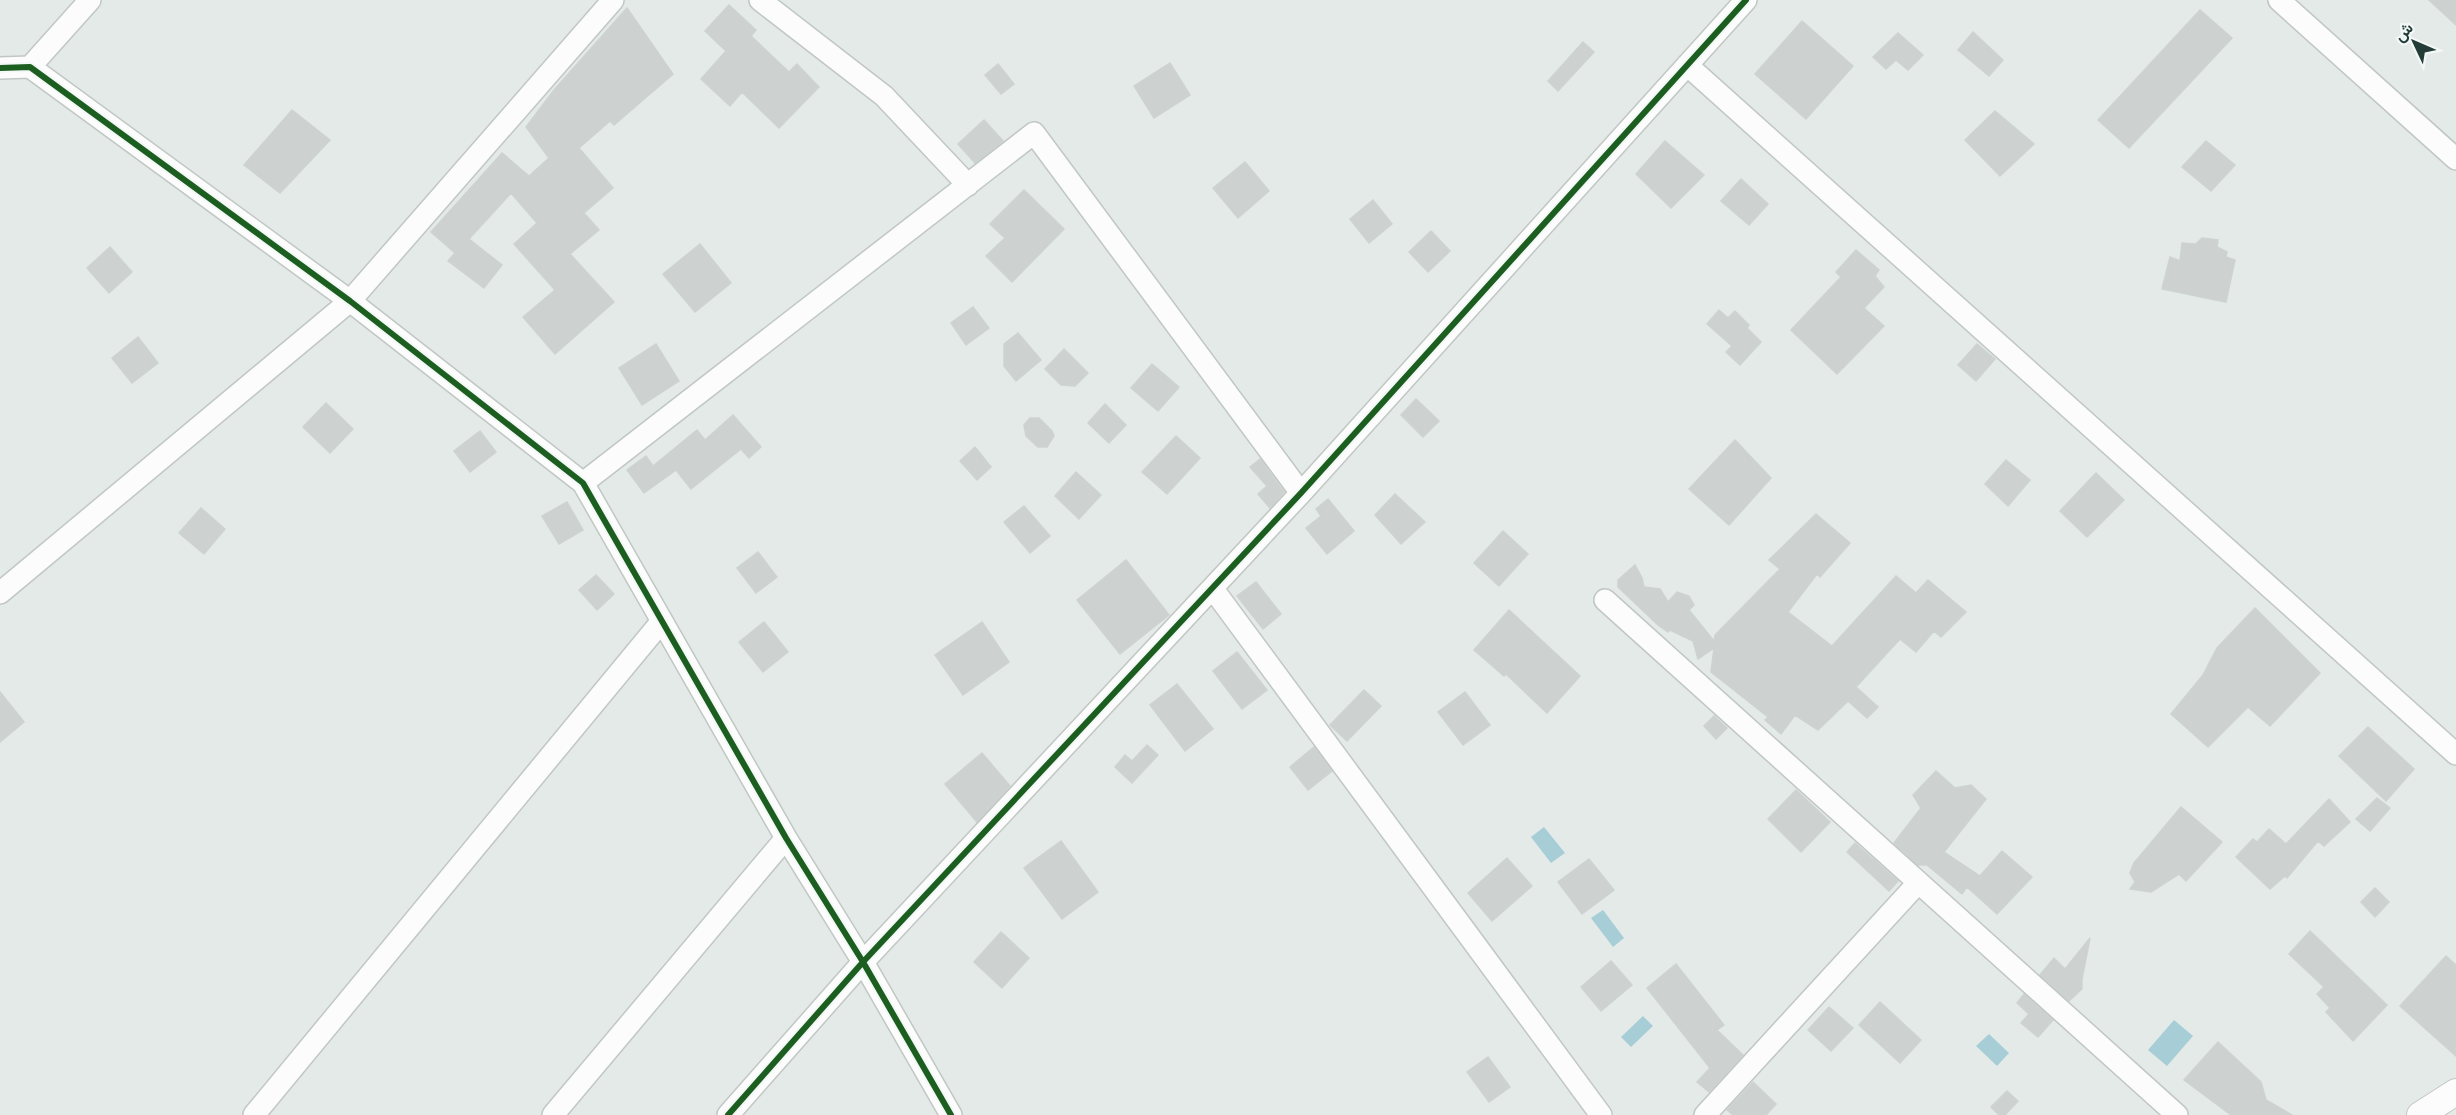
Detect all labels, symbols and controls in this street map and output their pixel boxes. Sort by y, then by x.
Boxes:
north arrow [2384,12,2444,72]
text: ش [2389,18,2417,45]

